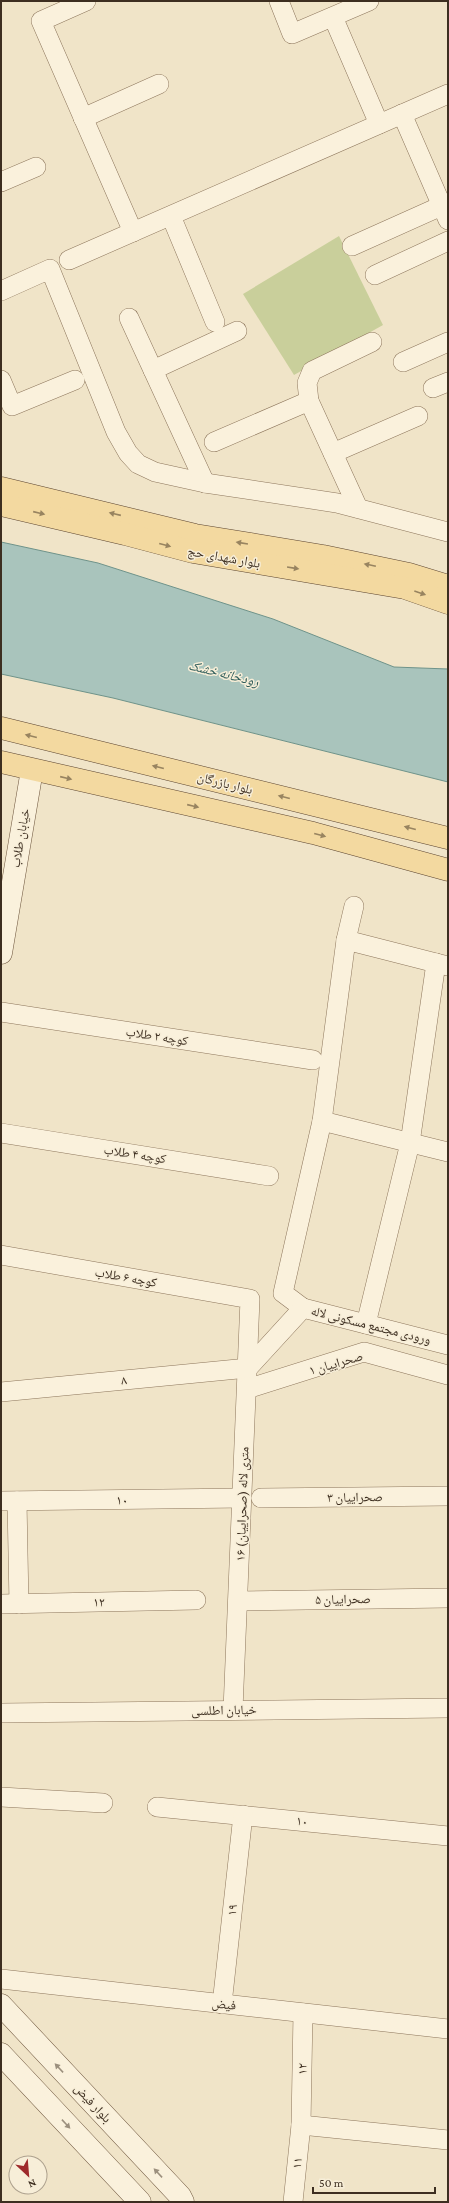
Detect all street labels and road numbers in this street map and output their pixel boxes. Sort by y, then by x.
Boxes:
street label: بلوار شهدای حج [186,543,262,573]
street label: بلوار بازرگان [195,769,254,798]
street label: خیابان طلاب [7,807,34,869]
street label: کوچه ۲ طلاب [125,1024,190,1049]
street label: کوچه ۴ طلاب [103,1142,168,1167]
street label: کوچه ۶ طلاب [94,1264,159,1291]
street label: ورودی مجتمع مسکونی لاله [309,1303,433,1349]
street label: صحراییان ۱ [307,1348,365,1379]
street label: ۸ [120,1372,128,1388]
street label: ۱۶ متری لاله (صحراییان) [233,1446,252,1562]
street label: صحراییان ۳ [327,1489,383,1506]
street label: ۱۰ [116,1492,128,1508]
street label: ۵ صحراییان [315,1591,371,1608]
street label: ۱۲ [93,1594,105,1610]
street label: خيابان اطلسى [191,1702,257,1719]
street label: ۱۰ [295,1813,309,1829]
street label: ۱۹ [224,1903,240,1917]
street label: فیض [211,1995,237,2014]
street label: ۱۲ [294,2063,310,2075]
street label: بلوار فیض [70,2080,115,2126]
street label: ۱۱ [289,2156,305,2170]

